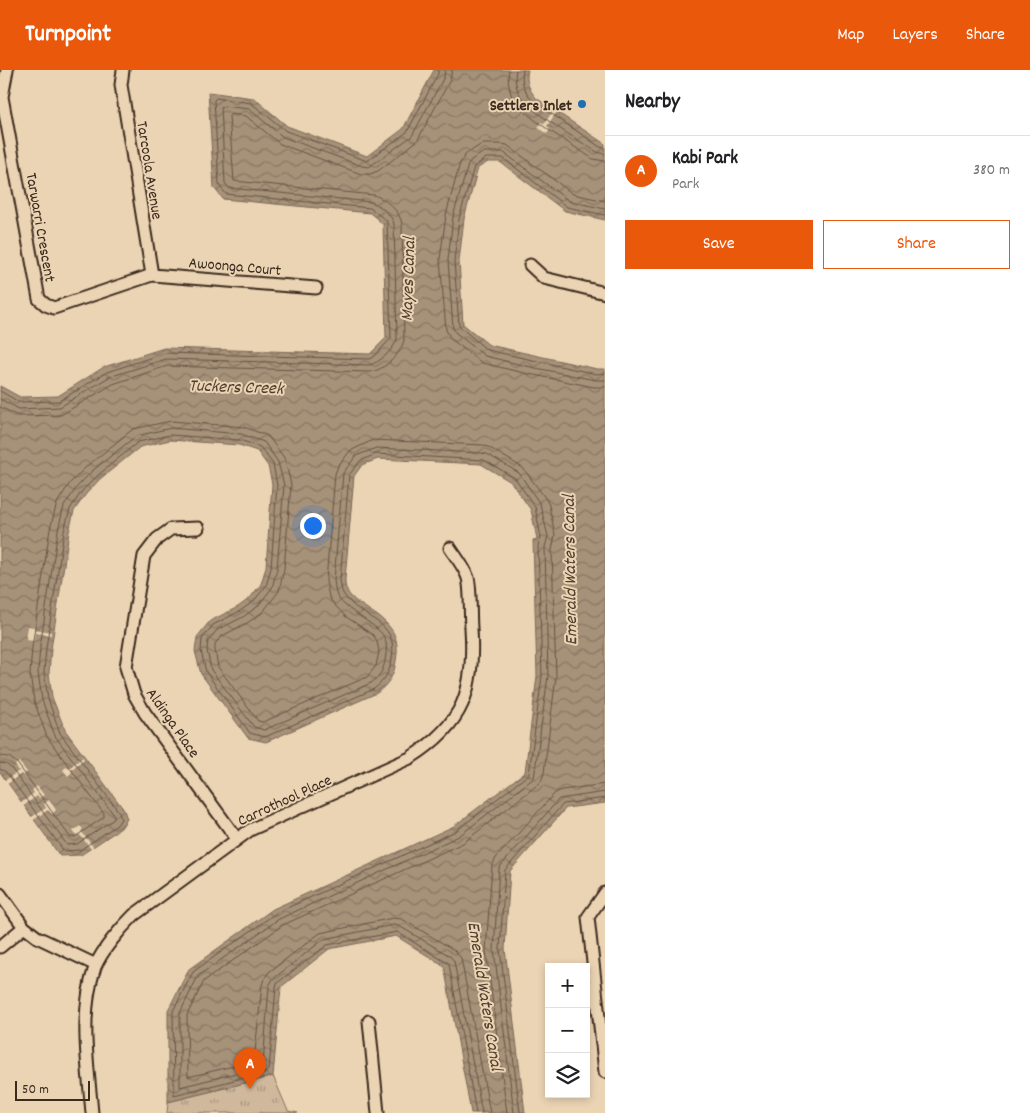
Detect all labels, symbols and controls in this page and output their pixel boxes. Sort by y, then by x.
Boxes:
text: Turnpoint [25,18,111,52]
text: Map [837,23,864,48]
text: Layers [892,23,938,48]
text: Share [966,23,1005,48]
text: Nearby [625,88,680,118]
place label: Settlers Inlet [490,95,572,118]
marker: Settlers Inlet [576,98,588,110]
street label: Tarcoola Avenue [129,120,168,221]
text: Kabi Park [672,146,738,173]
text: A [637,159,645,182]
text: 380 m [973,159,1010,182]
street label: Tarwarri Crescent [19,171,60,284]
text: Park [672,173,699,196]
button: Save [625,220,813,269]
button: Share [823,220,1010,269]
water label: Mayes Canal [396,235,424,322]
street label: Awoonga Court [188,252,282,283]
water label: Tuckers Creek [188,374,285,403]
water label: Emerald Waters Canal [558,493,585,645]
your location [300,513,326,539]
street label: Aldinga Place [139,684,204,763]
street label: Carrothool Place [234,769,336,833]
water label: Emerald Waters Canal [459,920,508,1074]
map controls [545,963,590,1098]
button: + [545,963,590,1008]
button: − [545,1008,590,1053]
pin: A [234,1048,266,1089]
button: layers [545,1053,590,1098]
scale bar [15,1078,90,1101]
text: 50 m [22,1080,49,1100]

